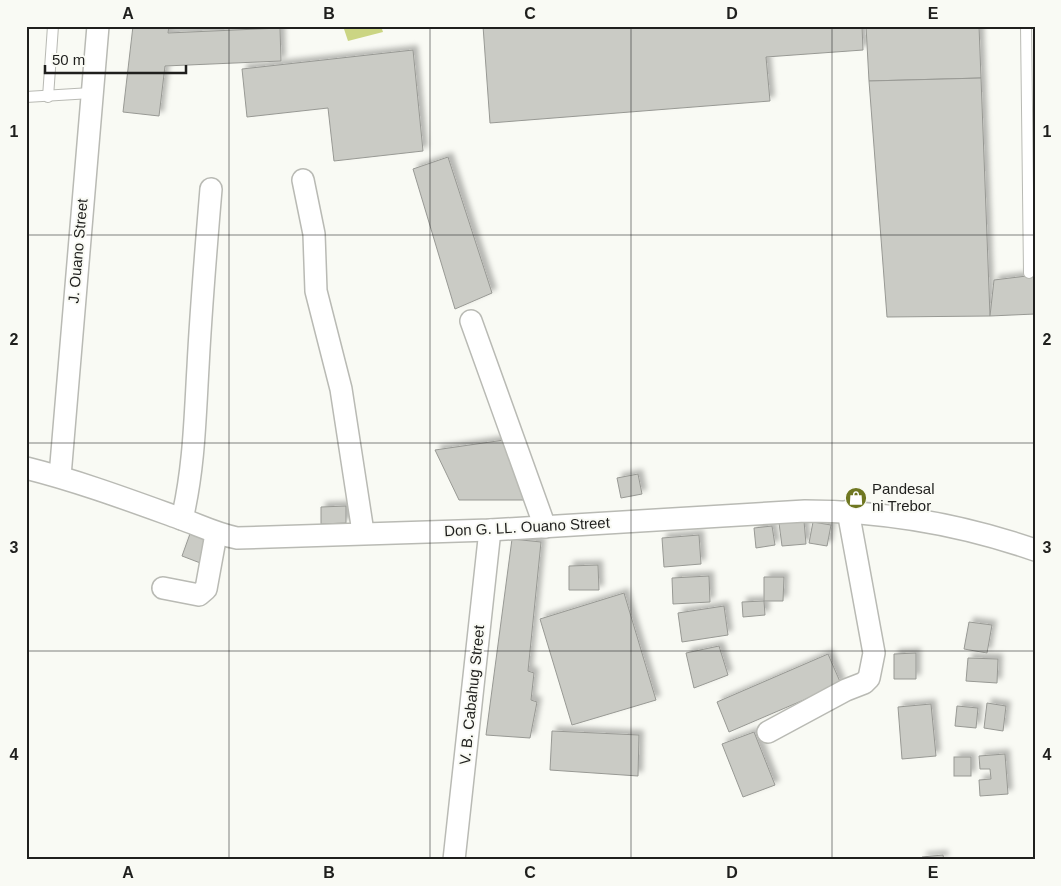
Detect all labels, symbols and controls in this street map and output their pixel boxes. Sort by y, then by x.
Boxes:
text: A [122,5,134,22]
text: B [323,5,335,22]
text: C [524,5,536,22]
text: D [726,5,738,22]
text: E [928,5,939,22]
scale bar [45,42,186,74]
text: 50 m [52,51,85,68]
text: 1 [10,123,19,140]
text: 1 [1043,123,1052,140]
street label: J. Ouano Street [64,197,91,304]
text: 2 [10,331,19,348]
text: 2 [1043,331,1052,348]
place label: Pandesal ni Trebor [872,480,935,514]
shop icon: Pandesal ni Trebor [844,486,868,510]
street label: Don G. LL. Ouano Street [444,514,611,539]
text: 3 [10,539,19,556]
text: 3 [1043,539,1052,556]
street label: V. B. Cabahug Street [456,623,487,766]
text: 4 [10,746,19,763]
text: 4 [1043,746,1052,763]
text: A [122,864,134,881]
text: B [323,864,335,881]
text: C [524,864,536,881]
text: D [726,864,738,881]
text: E [928,864,939,881]

